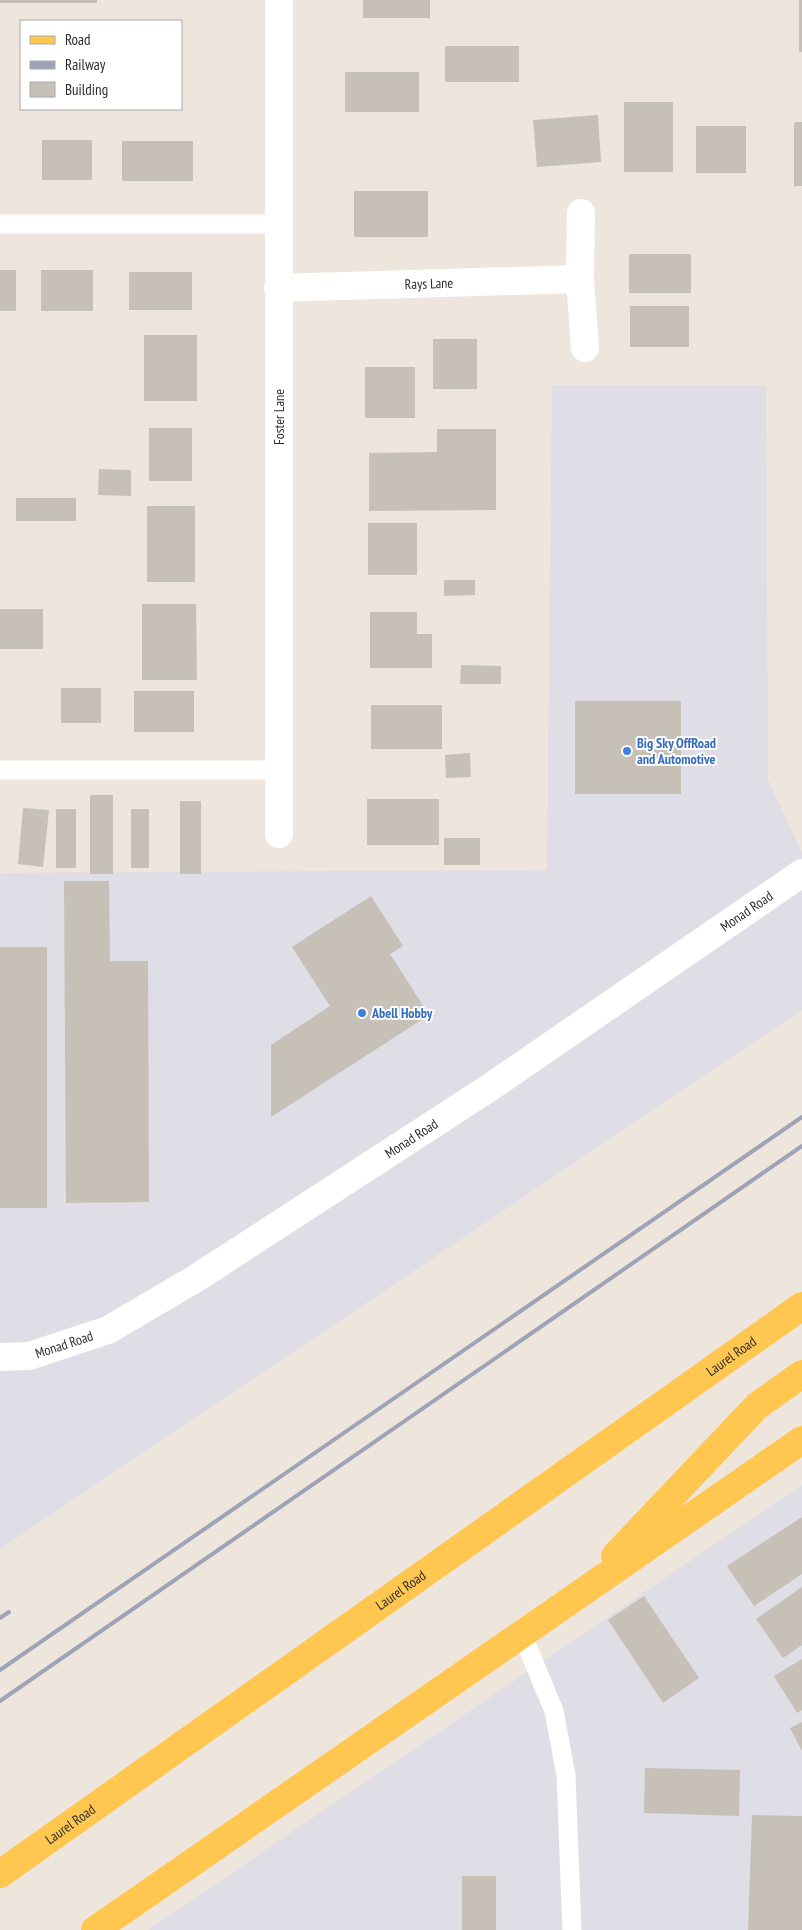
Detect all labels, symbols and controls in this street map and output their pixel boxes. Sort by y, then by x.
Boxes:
legend [20,20,182,110]
text: Road [65,30,91,49]
text: Railway [65,55,106,74]
text: Building [65,80,108,99]
street label: Rays Lane [404,274,454,293]
street label: Foster Lane [270,389,288,445]
place label: Big Sky OffRoad and Automotive [637,734,716,768]
marker: Big Sky OffRoad and Automotive [621,745,633,757]
street label: Monad Road [717,887,776,935]
place label: Abell Hobby [371,1004,433,1022]
marker: Abell Hobby [356,1007,368,1019]
street label: Monad Road [381,1115,441,1162]
street label: Monad Road [33,1327,95,1362]
street label: Laurel Road [703,1332,760,1380]
street label: Laurel Road [372,1566,429,1614]
street label: Laurel Road [42,1800,99,1848]

